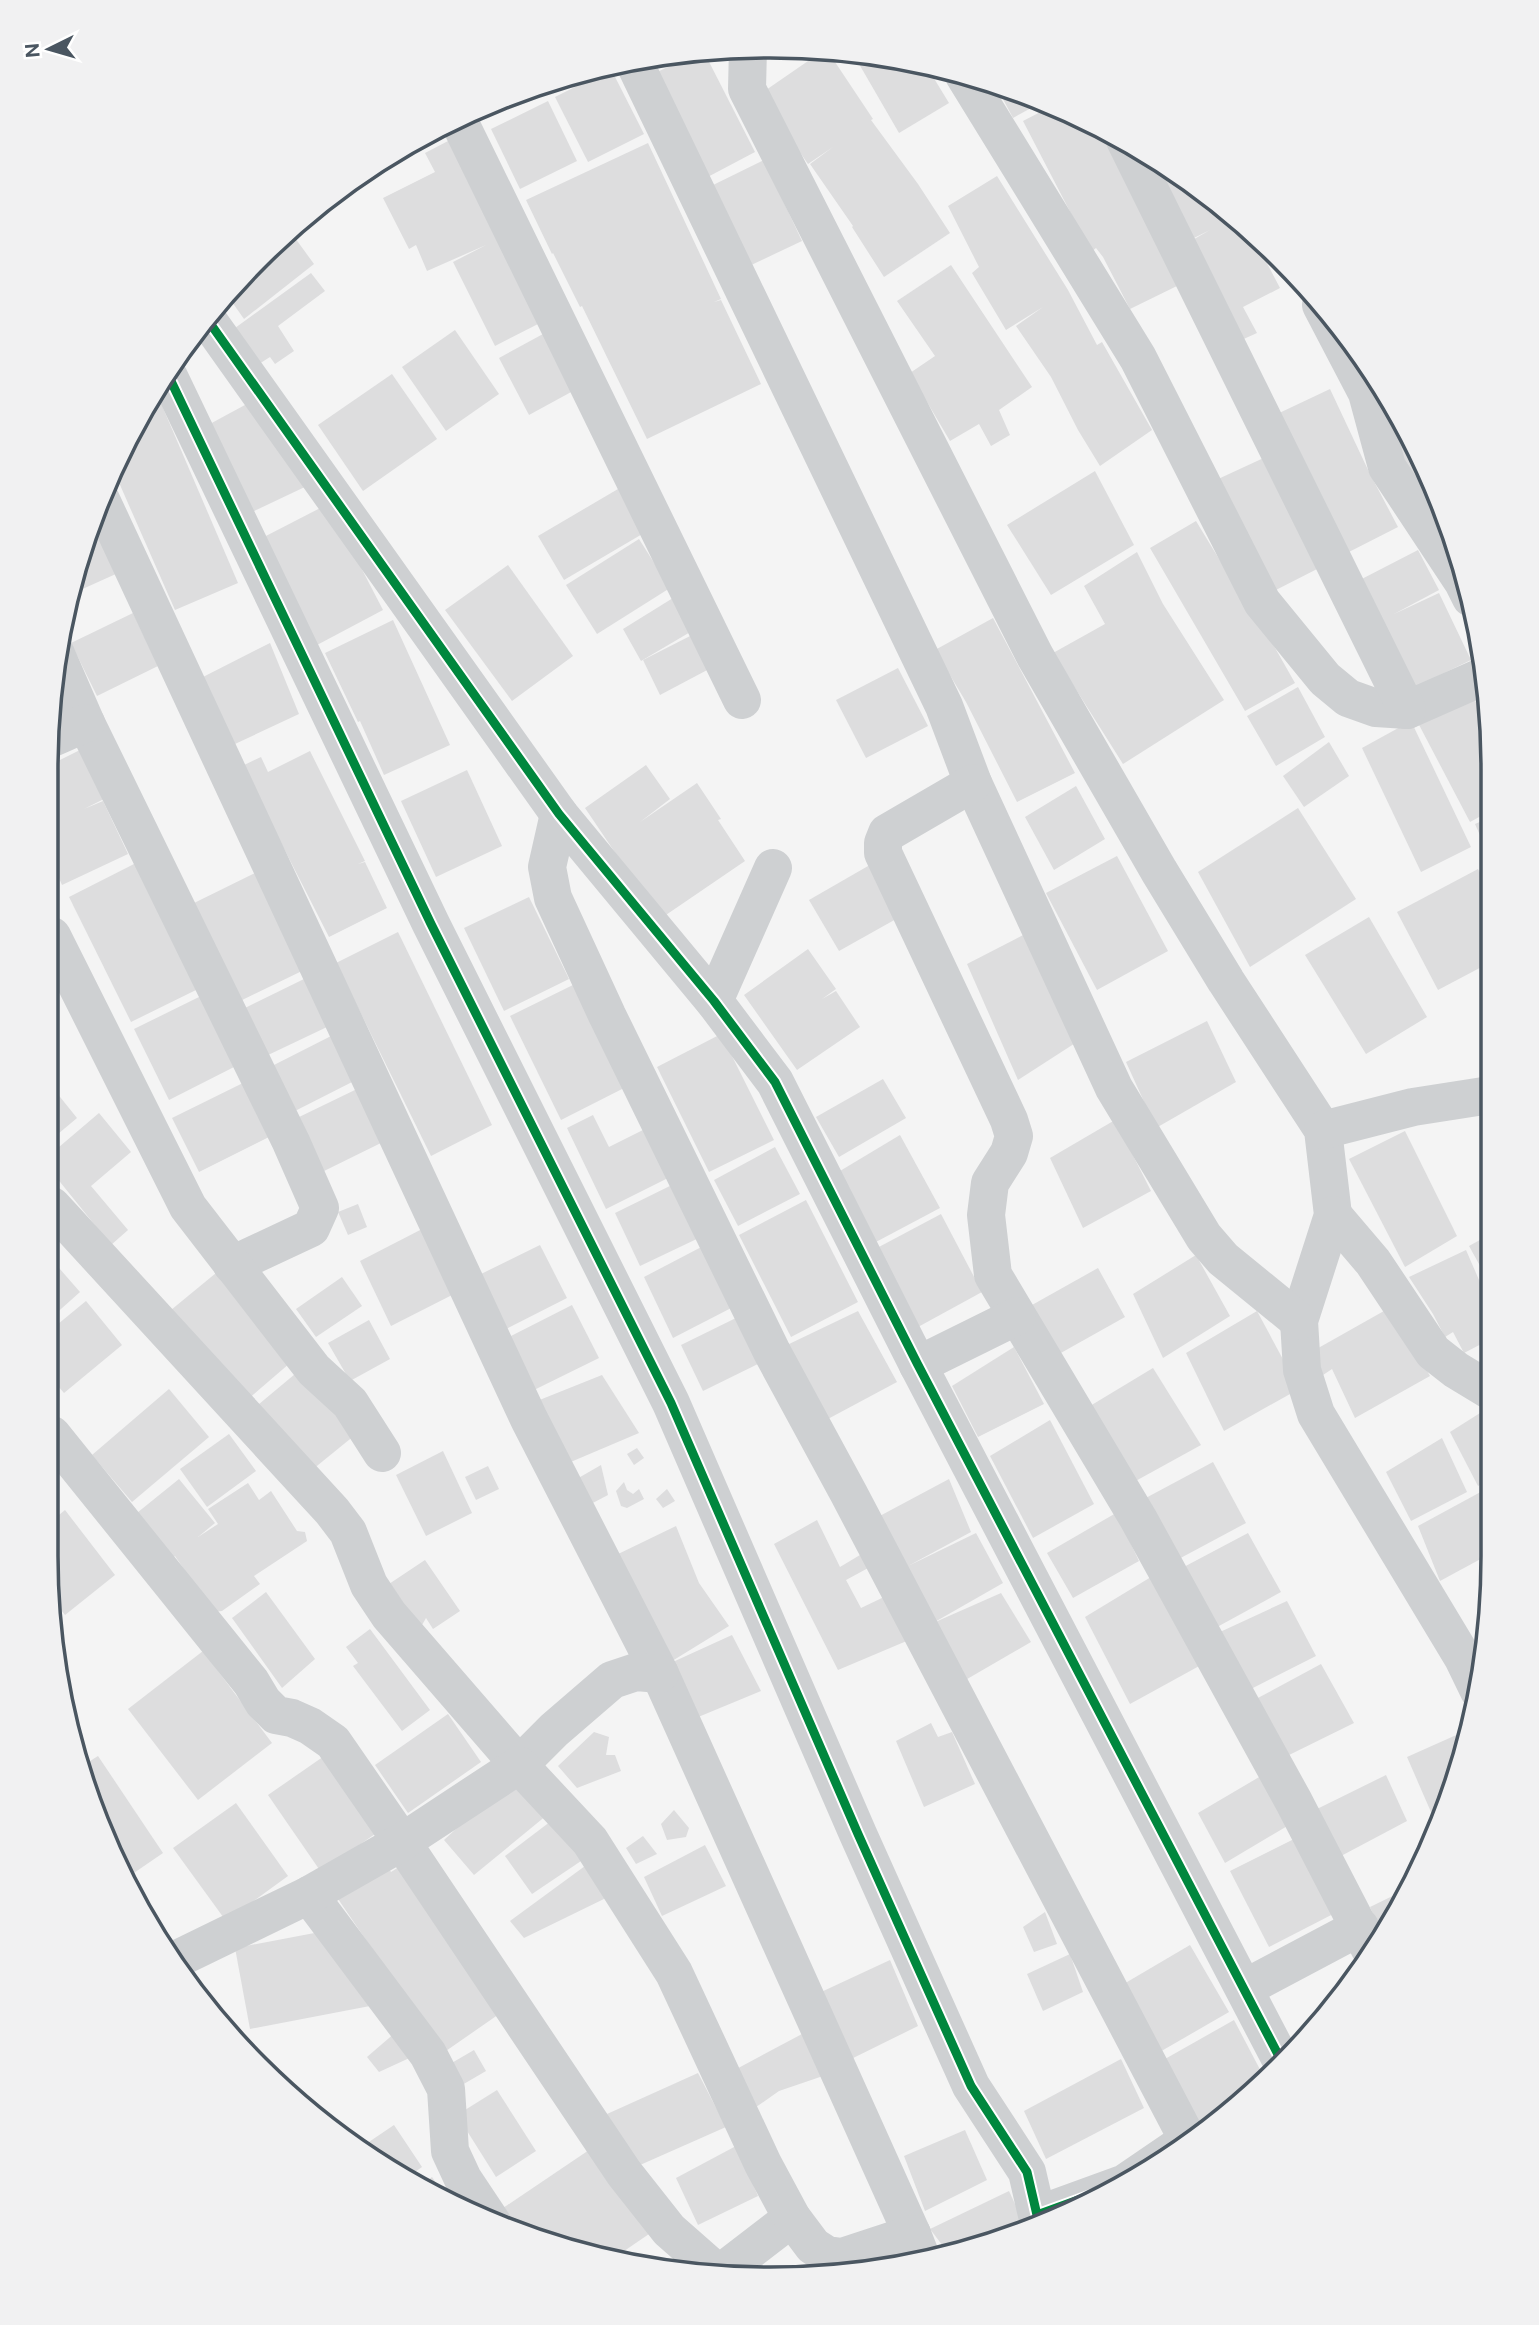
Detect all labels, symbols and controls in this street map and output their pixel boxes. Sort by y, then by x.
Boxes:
north arrow [14,14,84,84]
text: N [20,42,44,59]

